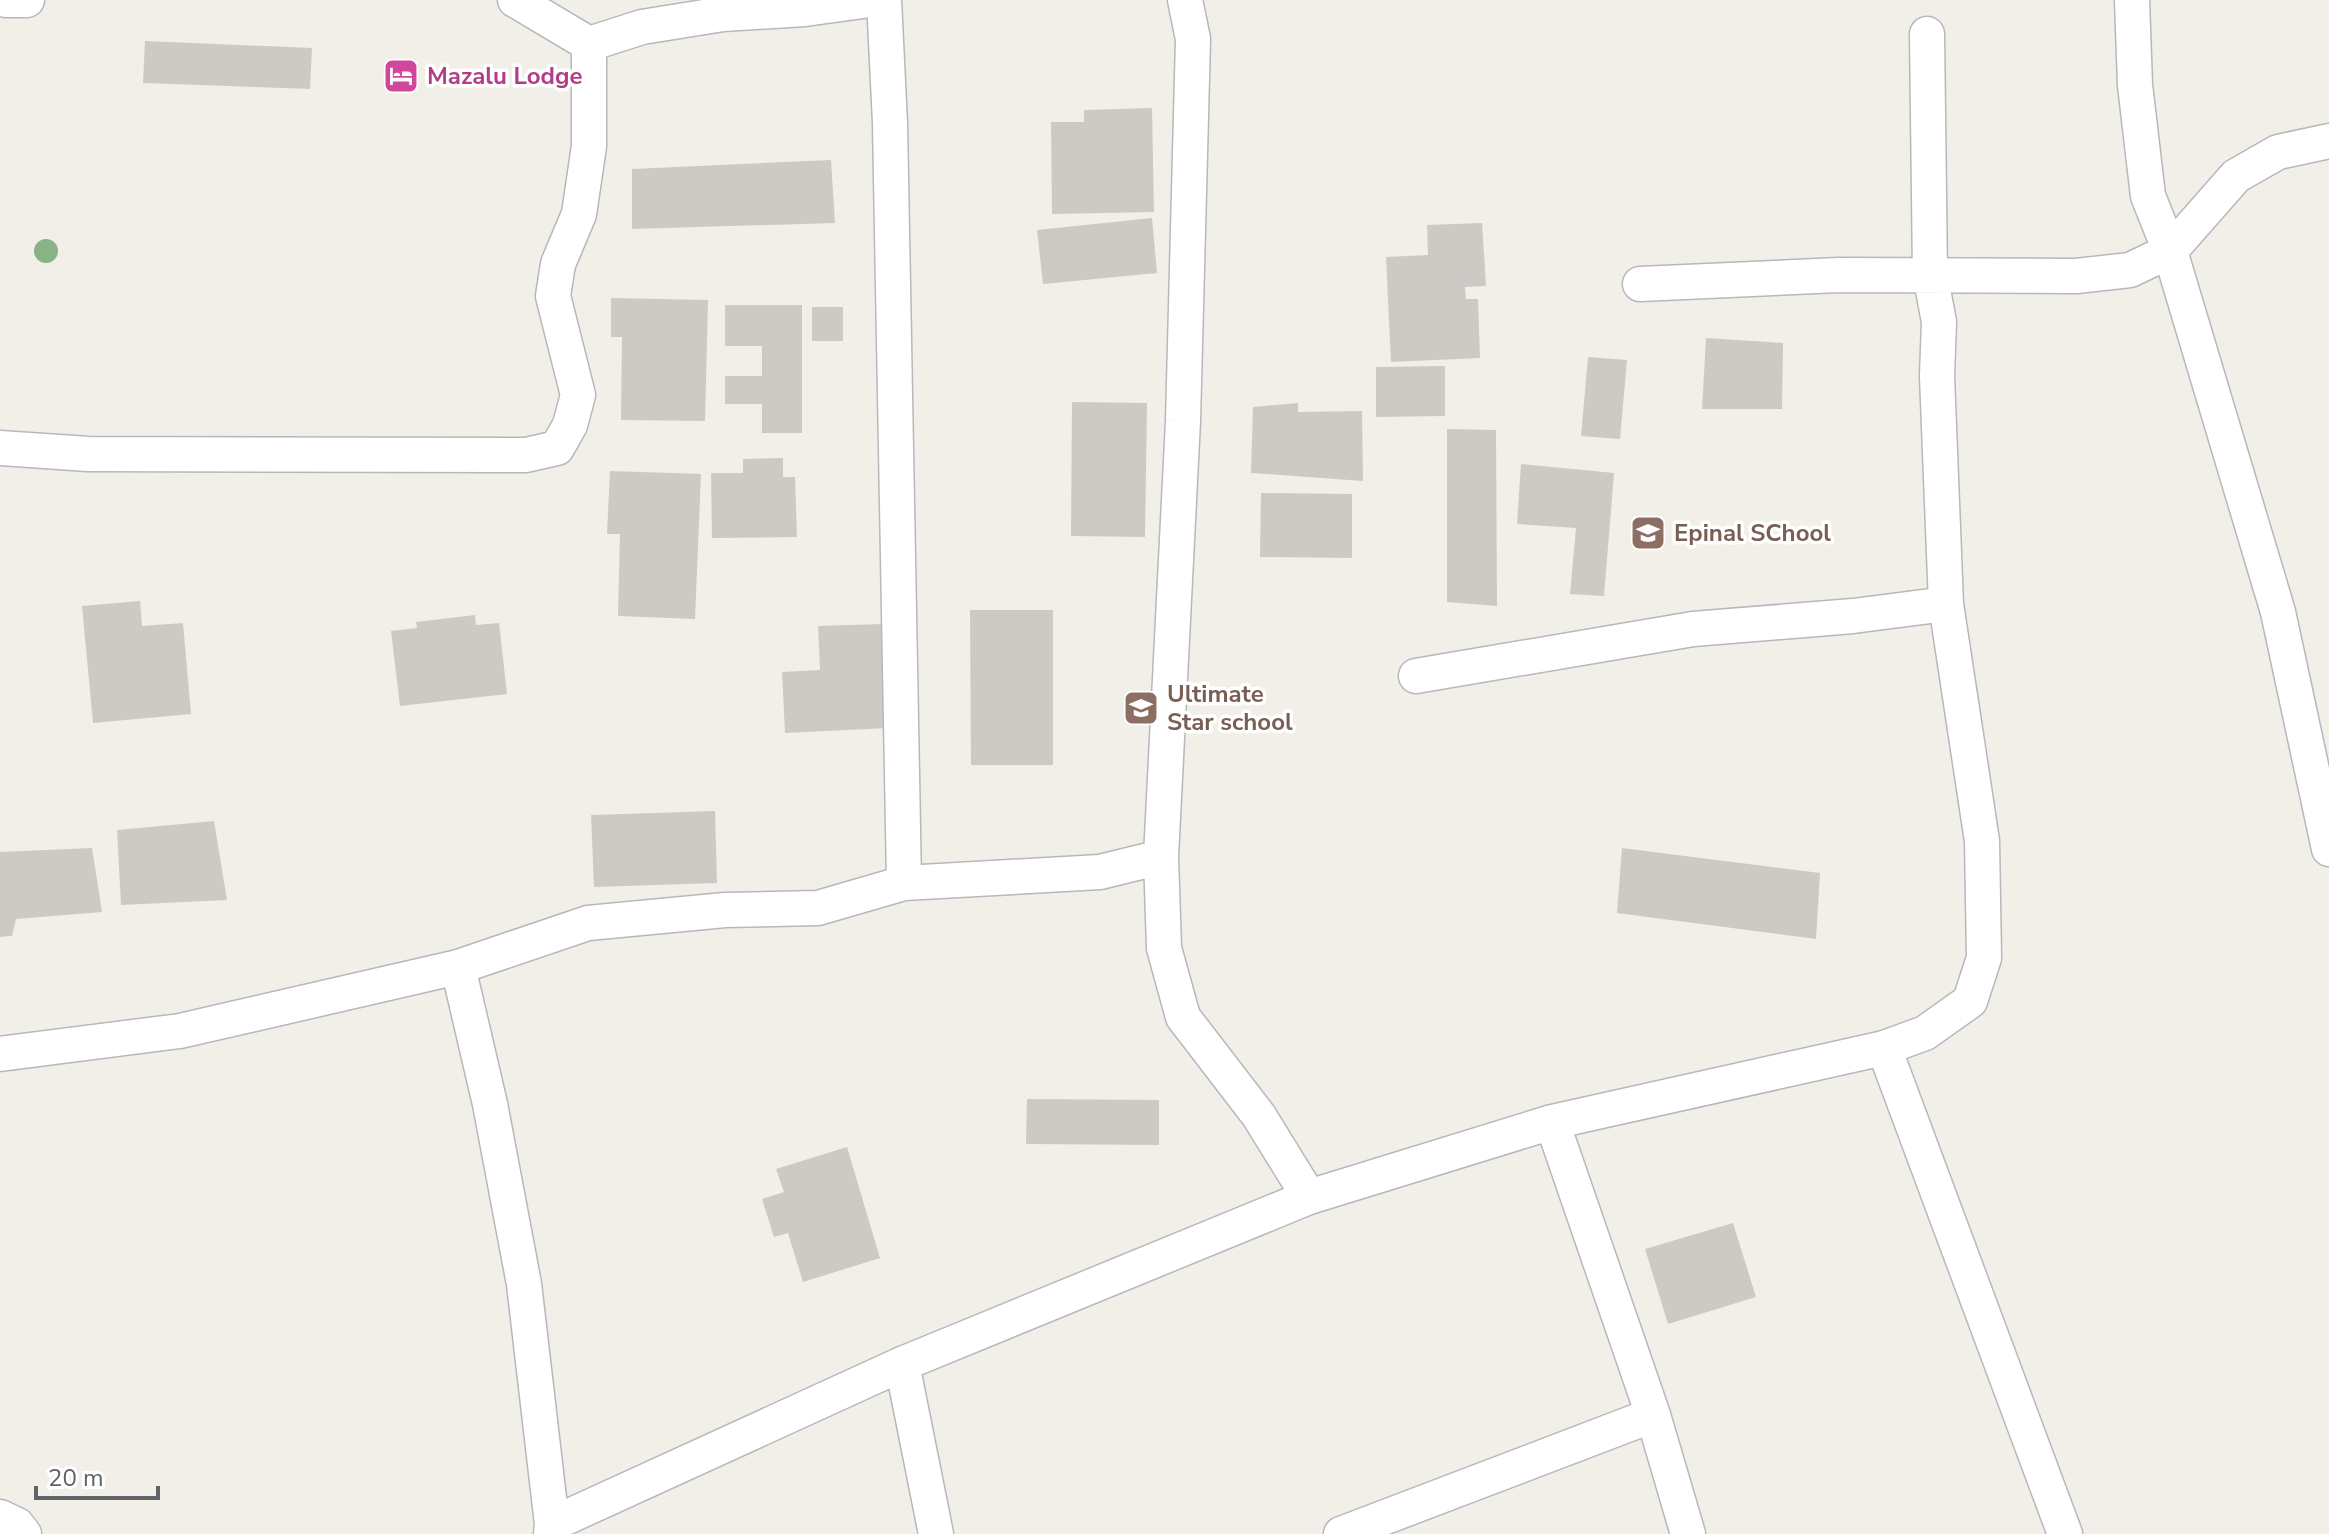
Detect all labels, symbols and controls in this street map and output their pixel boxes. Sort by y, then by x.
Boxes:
hotel icon: Mazalu Lodge [382,57,420,95]
place label: Mazalu Lodge [427,60,582,92]
school or university icon: Epinal SChool [1629,514,1667,552]
place label: Epinal SChool [1674,517,1831,549]
place label: Ultimate Star school [1167,678,1293,738]
school or university icon: Ultimate Star school [1122,689,1160,727]
scale bar [36,1450,158,1500]
text: 20 m [48,1462,104,1494]

